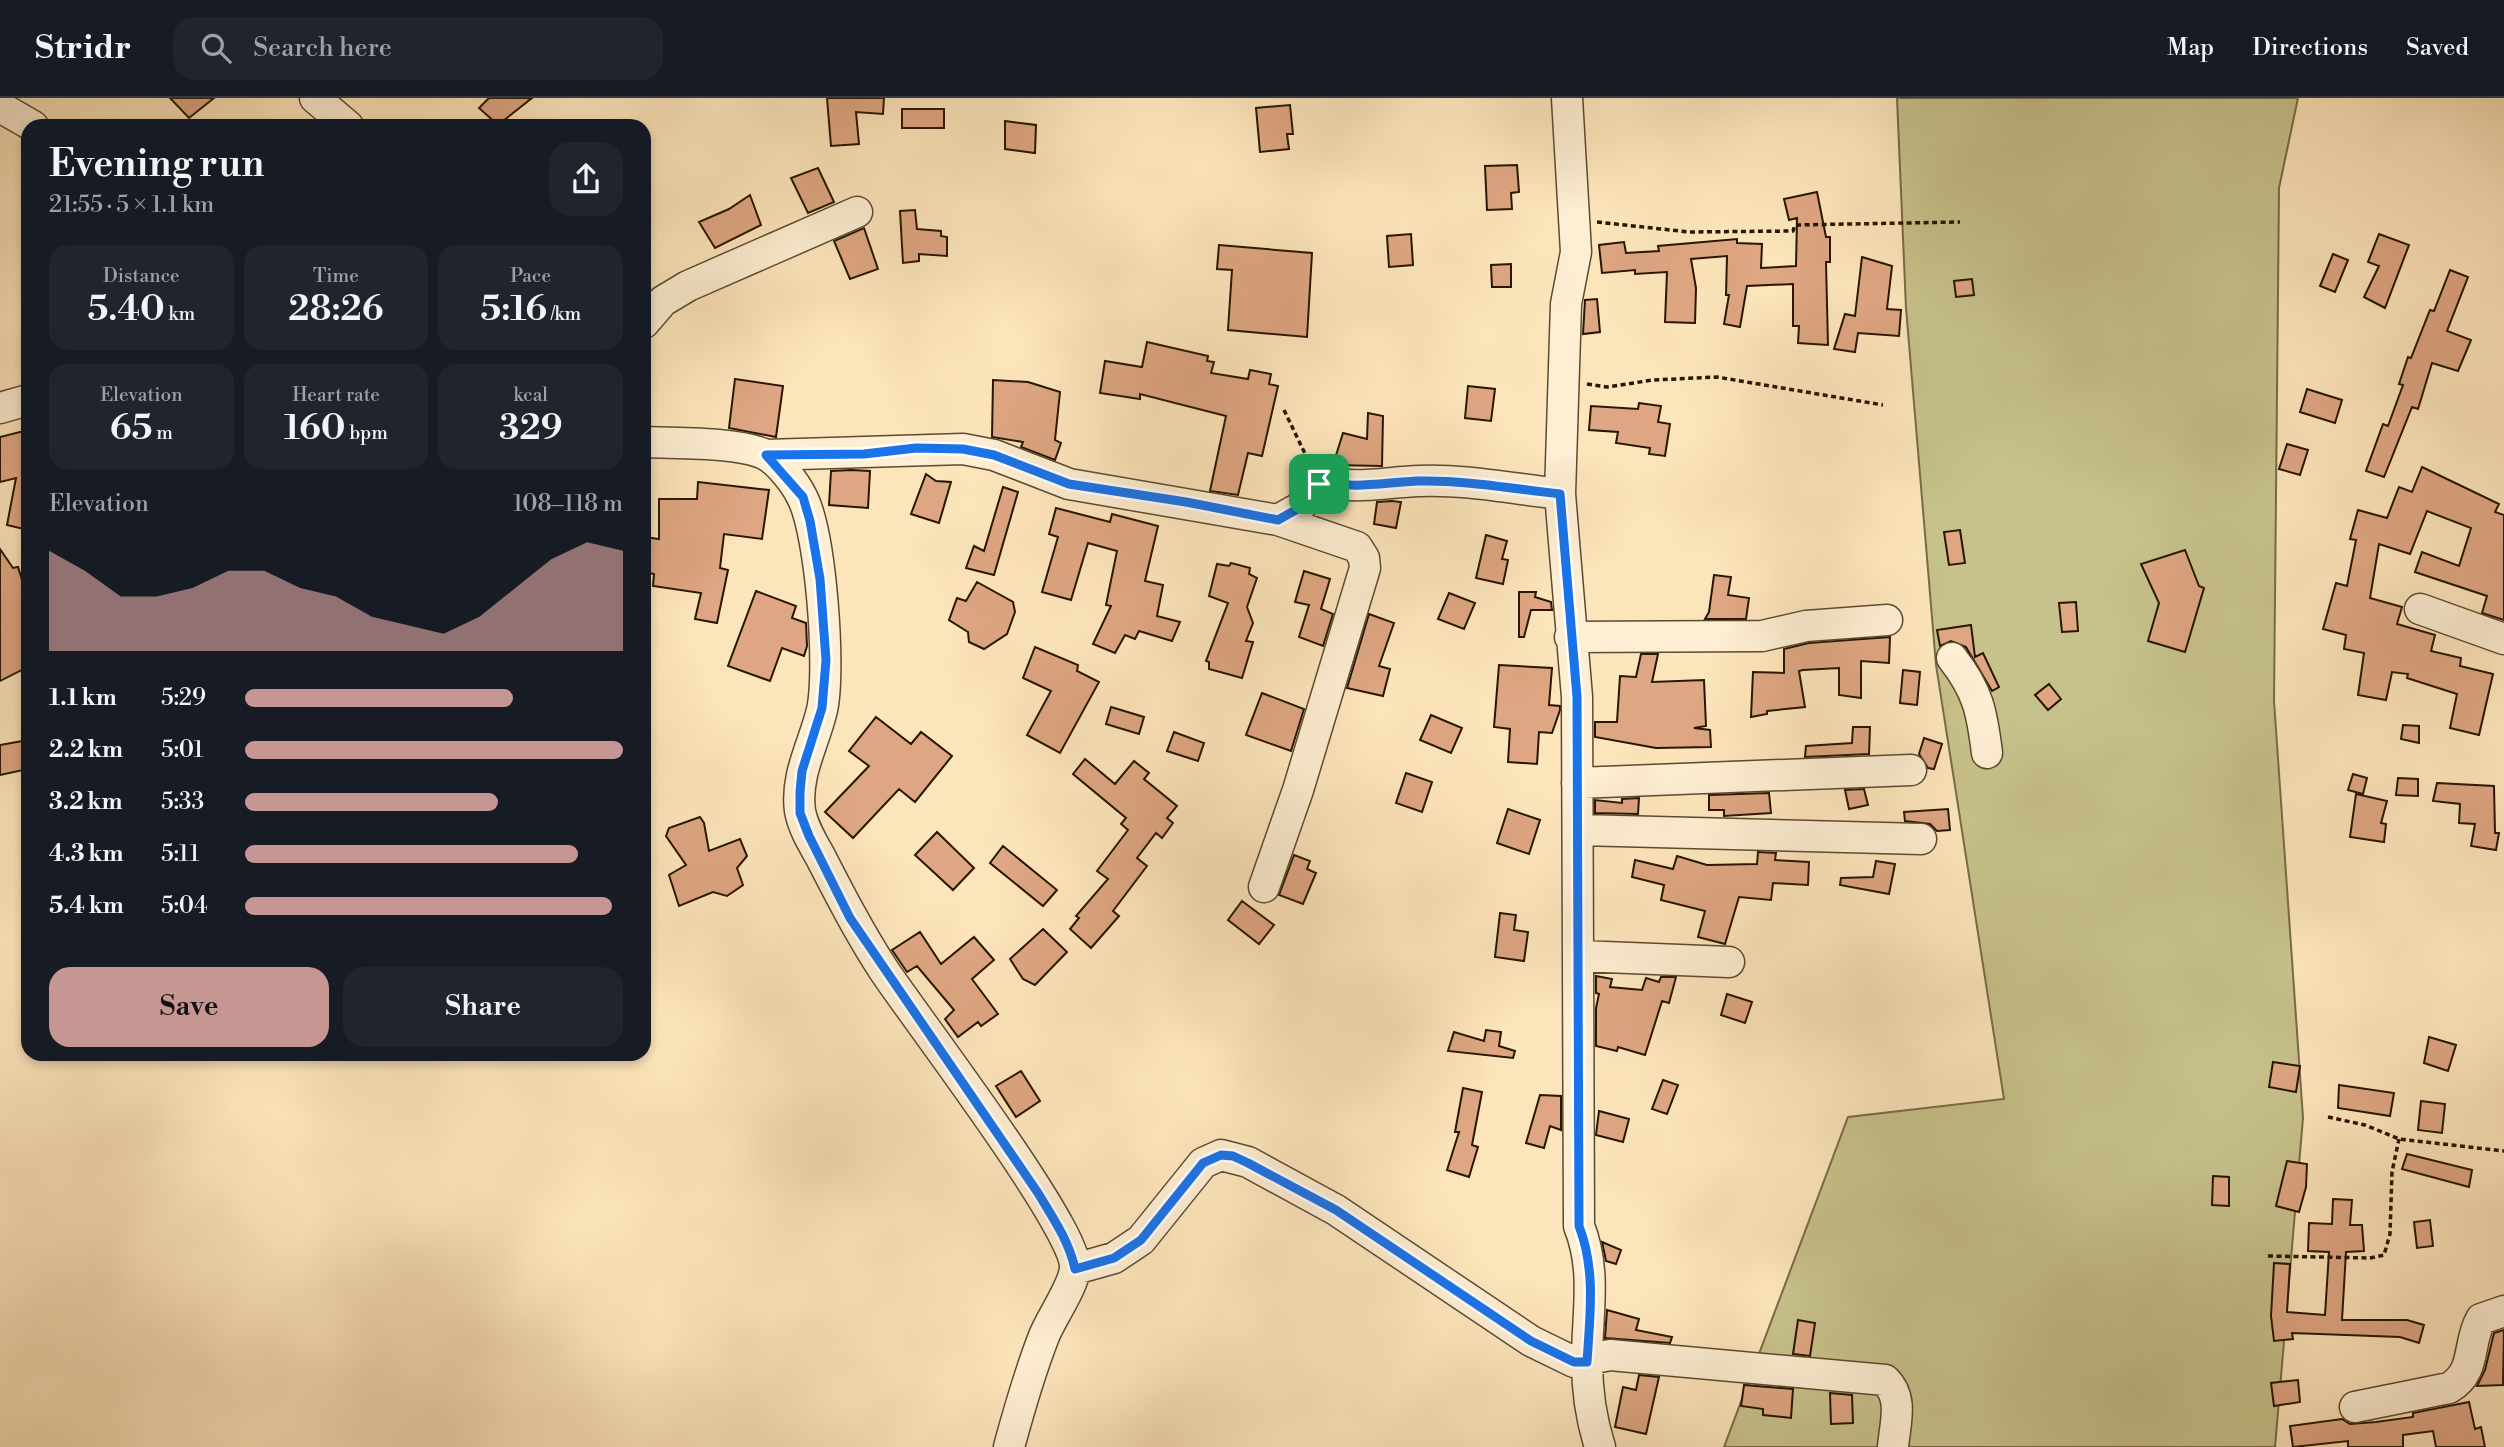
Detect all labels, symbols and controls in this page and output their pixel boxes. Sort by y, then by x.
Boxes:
search box [173,17,663,80]
text: Stridr [35,28,131,69]
icon: search [197,29,235,67]
text: Search here [253,32,392,64]
text: Map [2167,33,2214,63]
text: Directions [2252,33,2368,63]
text: Saved [2406,33,2469,63]
text: Evening run [49,141,264,188]
button: share [549,142,623,216]
text: 21:55 · 5 × 1.1 km [49,191,214,219]
text: Distance [103,264,180,288]
text: Time [313,264,359,288]
text: Pace [510,264,551,288]
text: 5.40 [87,288,165,331]
text: 28:26 [288,288,384,331]
text: 5:16 [480,288,547,331]
text: km [165,302,195,326]
text: /km [547,302,581,326]
text: Elevation [100,383,182,407]
text: Heart rate [292,383,380,407]
text: kcal [513,383,548,407]
text: 65 [110,407,152,450]
text: 160 [284,407,346,450]
text: 329 [499,407,562,450]
text: m [152,421,173,445]
text: bpm [346,421,388,445]
pin [1289,454,1349,514]
icon: arrive [1300,465,1338,503]
text: Elevation [49,490,149,518]
text: 108–118 m [513,490,623,518]
text: 1.1 km [49,684,117,712]
text: 5:29 [161,684,206,712]
text: 2.2 km [49,736,123,764]
text: 5:01 [161,736,203,764]
text: 3.2 km [49,788,122,816]
text: 5:33 [161,788,204,816]
text: 4.3 km [49,840,123,868]
text: 5:11 [161,840,199,868]
text: 5.4 km [49,892,124,920]
text: 5:04 [161,892,208,920]
button: Save [49,967,329,1047]
button: Share [343,967,623,1047]

